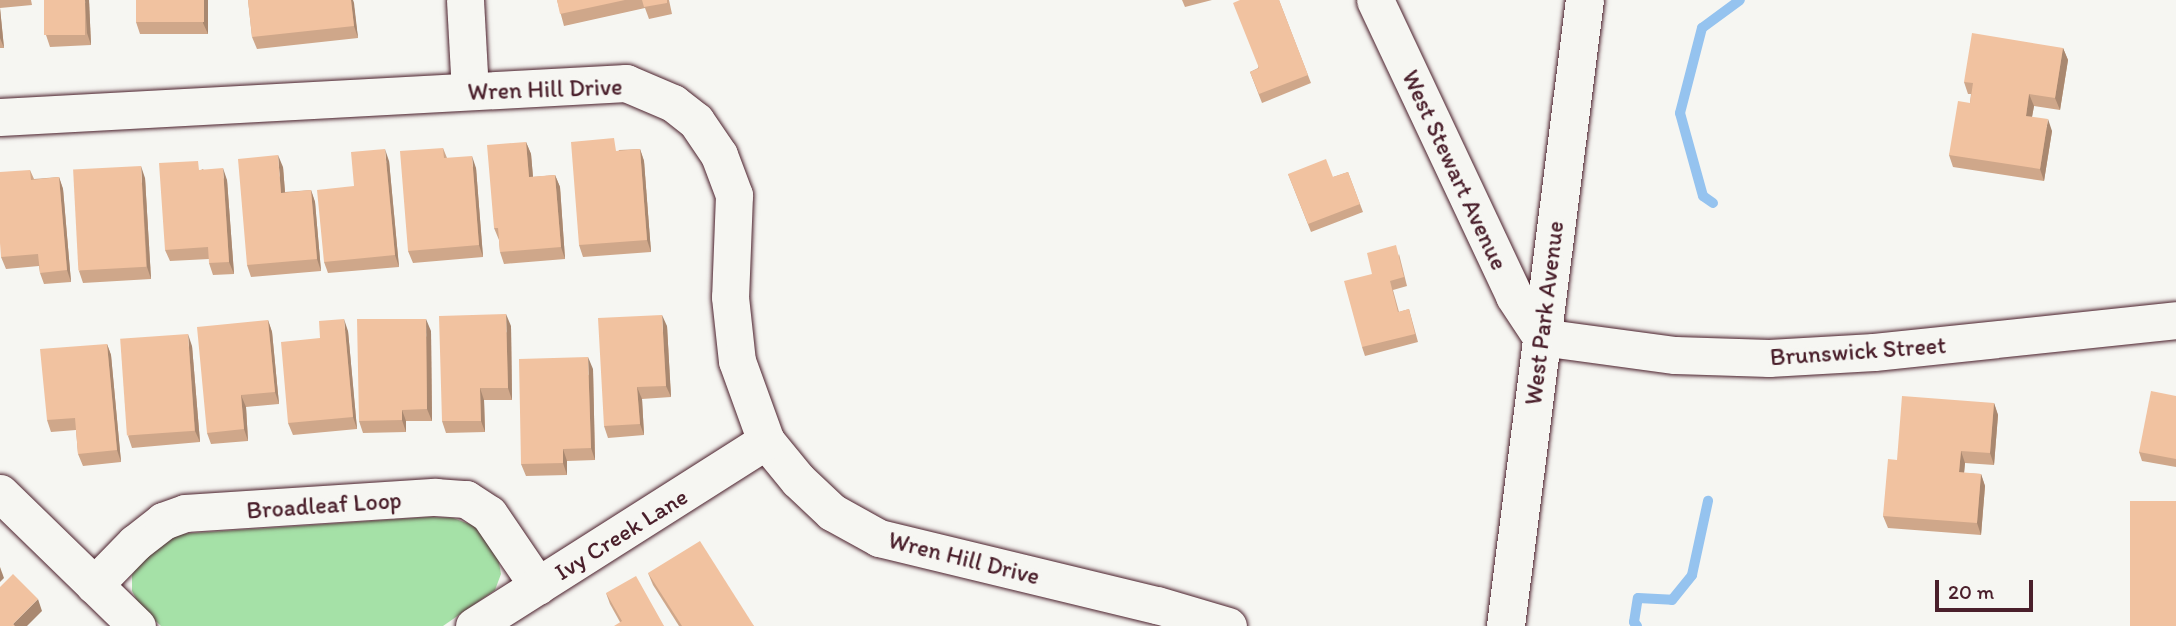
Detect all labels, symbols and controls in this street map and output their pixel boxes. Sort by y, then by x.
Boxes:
street label: West Stewart Avenue [1396,65,1514,275]
street label: Wren Hill Drive [467,72,623,106]
street label: West Park Avenue [1519,220,1569,406]
street label: Brunswick Street [1769,330,1947,372]
street label: Ivy Creek Lane [549,482,693,586]
street label: Broadleaf Loop [245,485,403,525]
street label: Wren Hill Drive [885,525,1043,591]
scale bar [1938,566,2036,610]
text: 20 m [1948,579,1994,604]

